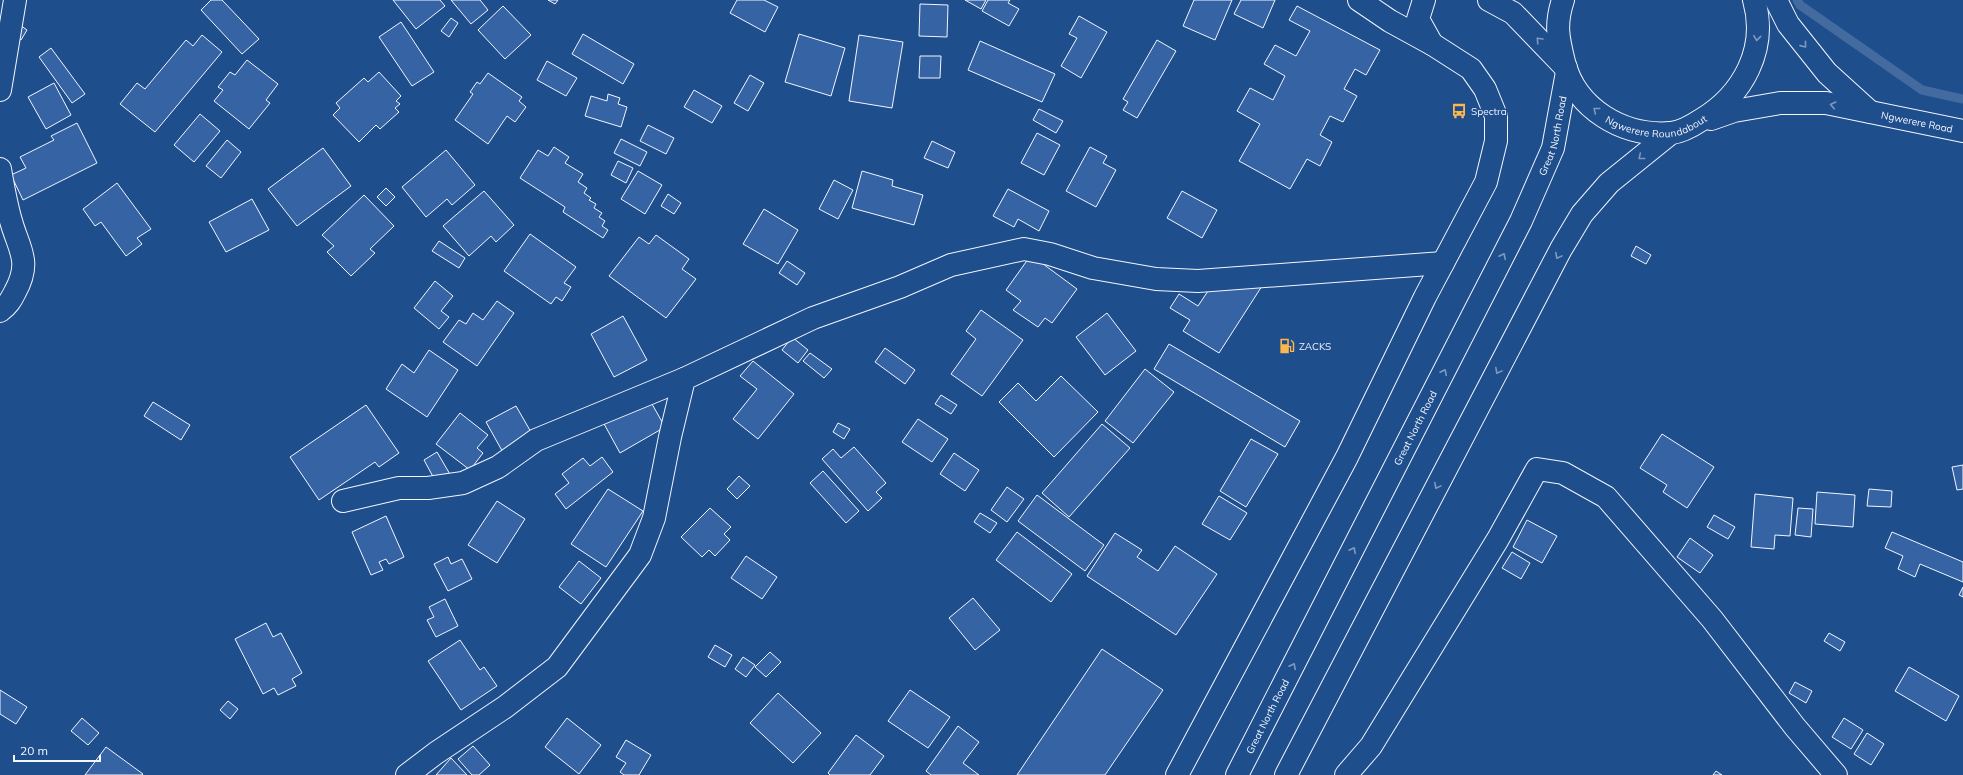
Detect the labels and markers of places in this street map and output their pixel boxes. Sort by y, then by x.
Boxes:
bus stop icon: Spectra [1450,102,1468,120]
place label: Spectra [1471,105,1507,118]
fuel station icon: ZACKS [1278,337,1296,355]
place label: ZACKS [1299,340,1331,353]

